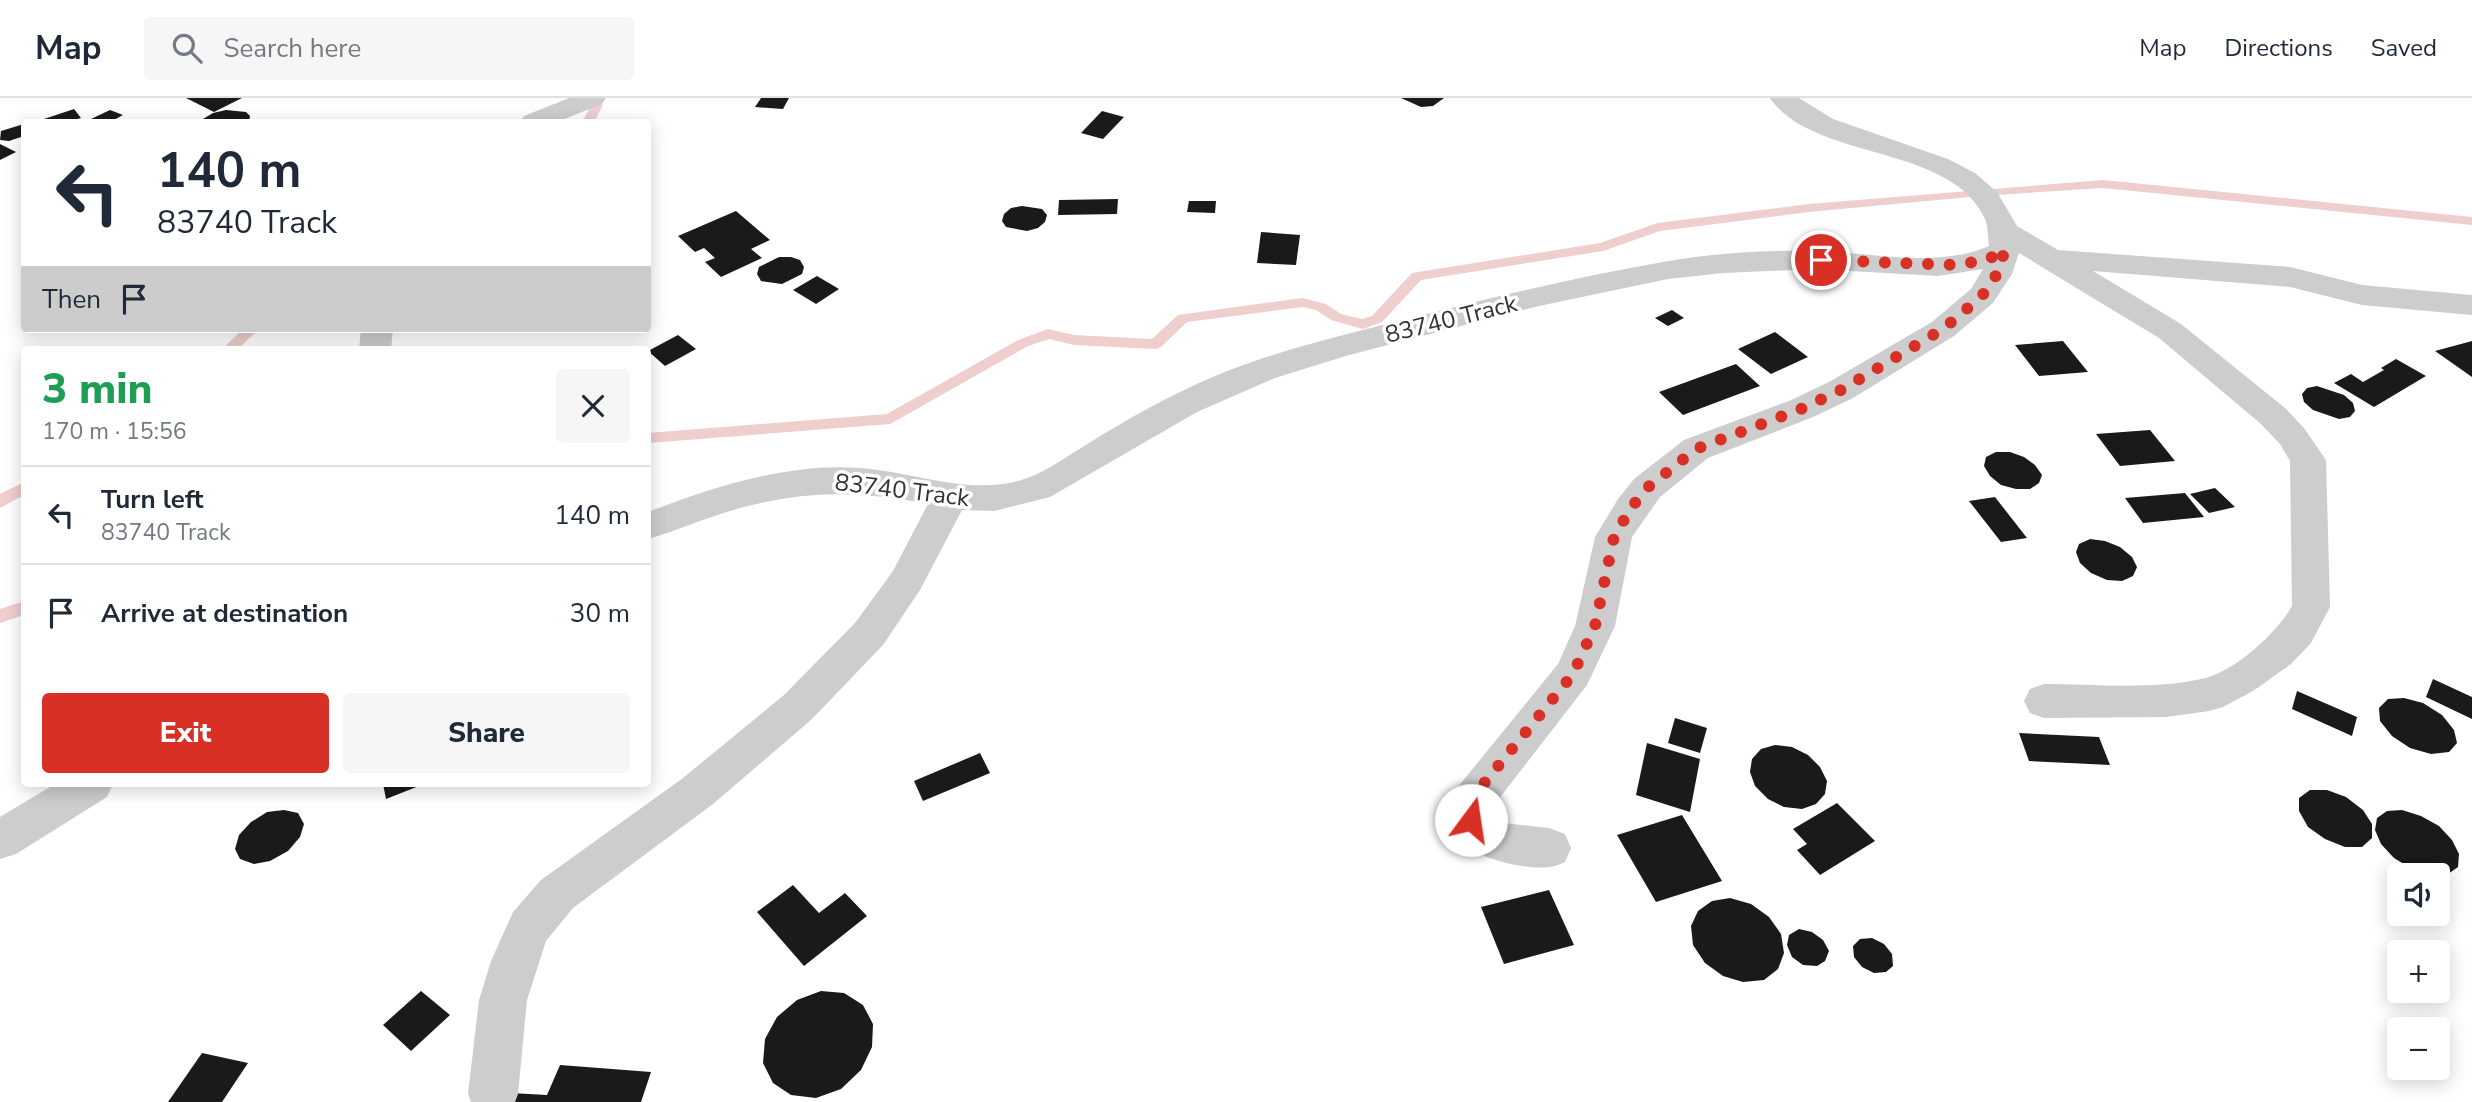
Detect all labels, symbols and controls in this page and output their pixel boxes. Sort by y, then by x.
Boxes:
search box [144,17,634,80]
text: Map [35,26,102,71]
icon: search [168,29,206,67]
text: Search here [224,31,361,66]
text: Map [2139,32,2186,64]
text: Directions [2224,32,2333,64]
text: Saved [2371,32,2437,64]
text: 140 m [157,137,301,204]
icon: left [42,147,133,238]
text: 83740 Track [157,201,337,244]
pin [1791,230,1851,290]
icon: arrive [1802,241,1840,279]
icon: arrive [115,280,153,318]
text: Then [42,282,101,317]
street label: 83740 Track [1382,287,1521,351]
text: 3 min [42,361,152,418]
button: close [556,369,630,443]
text: 170 m · 15:56 [42,416,187,447]
street label: 83740 Track [833,466,972,514]
text: Turn left [101,482,204,517]
icon: left [42,496,80,534]
text: 140 m [554,498,630,533]
text: 83740 Track [101,517,230,548]
icon: arrive [42,594,80,632]
text: Arrive at destination [101,596,348,631]
text: 30 m [570,596,630,631]
button: Exit [42,693,329,773]
button: Share [343,693,630,773]
position arrow [1434,783,1508,857]
map controls [2387,863,2450,1080]
button: sound [2387,863,2450,926]
button: + [2387,940,2450,1003]
button: − [2387,1017,2450,1080]

